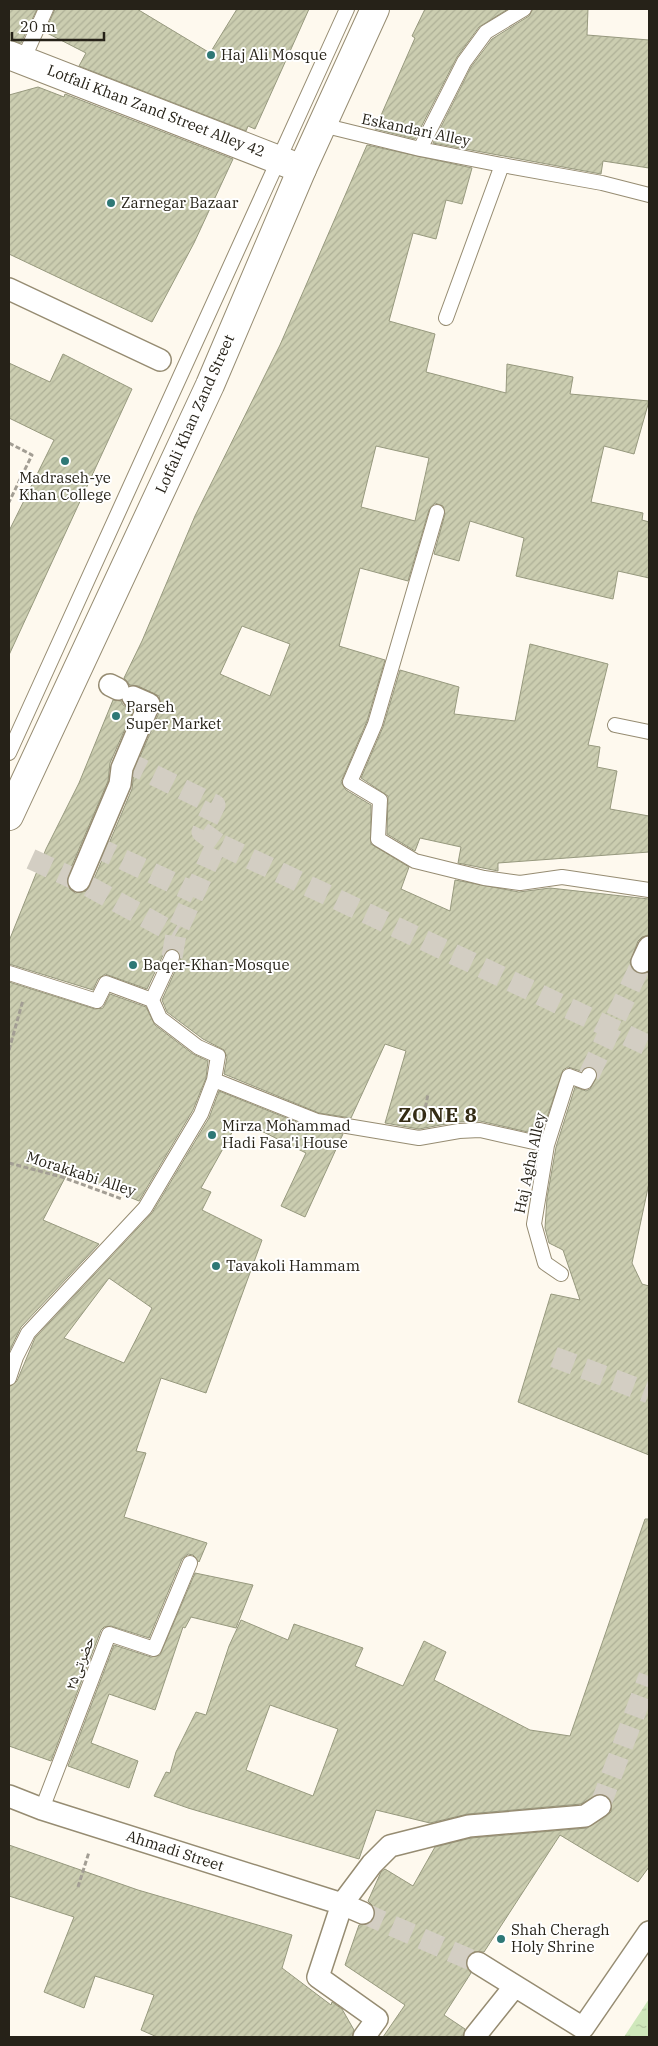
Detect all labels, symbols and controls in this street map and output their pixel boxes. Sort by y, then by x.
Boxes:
scale bar [12,10,105,42]
text: 20 m [20,17,56,36]
place label: Haj Ali Mosque [221,45,327,64]
marker: Haj Ali Mosque [205,49,217,61]
street label: Lotfali Khan Zand Street Alley 42 [44,60,268,161]
street label: Eskandari Alley [360,109,472,150]
place label: Zarnegar Bazaar [121,193,239,212]
marker: Zarnegar Bazaar [105,197,117,209]
street label: Lotfali Khan Zand Street [151,331,238,496]
marker: Madraseh-ye Khan College [59,455,71,467]
place label: Madraseh-ye Khan College [19,468,111,504]
place label: Parseh Super Market [126,697,221,733]
marker: Parseh Super Market [110,710,122,722]
place label: Baqer-Khan-Mosque [143,955,289,974]
marker: Baqer-Khan-Mosque [127,959,139,971]
district label: ZONE 8 [398,1101,478,1128]
street label: Haj Agha Alley [510,1111,549,1215]
place label: Mirza Mohammad Hadi Fasa'i House [222,1116,351,1152]
marker: Mirza Mohammad Hadi Fasa'i House [206,1129,218,1141]
street label: Morakkabi Alley [24,1147,138,1200]
place label: Tavakoli Hammam [226,1256,360,1275]
marker: Tavakoli Hammam [210,1260,222,1272]
street label: حضرتی۲۵ [61,1633,100,1693]
street label: Ahmadi Street [124,1826,226,1875]
place label: Shah Cheragh Holy Shrine [511,1920,610,1956]
marker: Shah Cheragh Holy Shrine [495,1933,507,1945]

